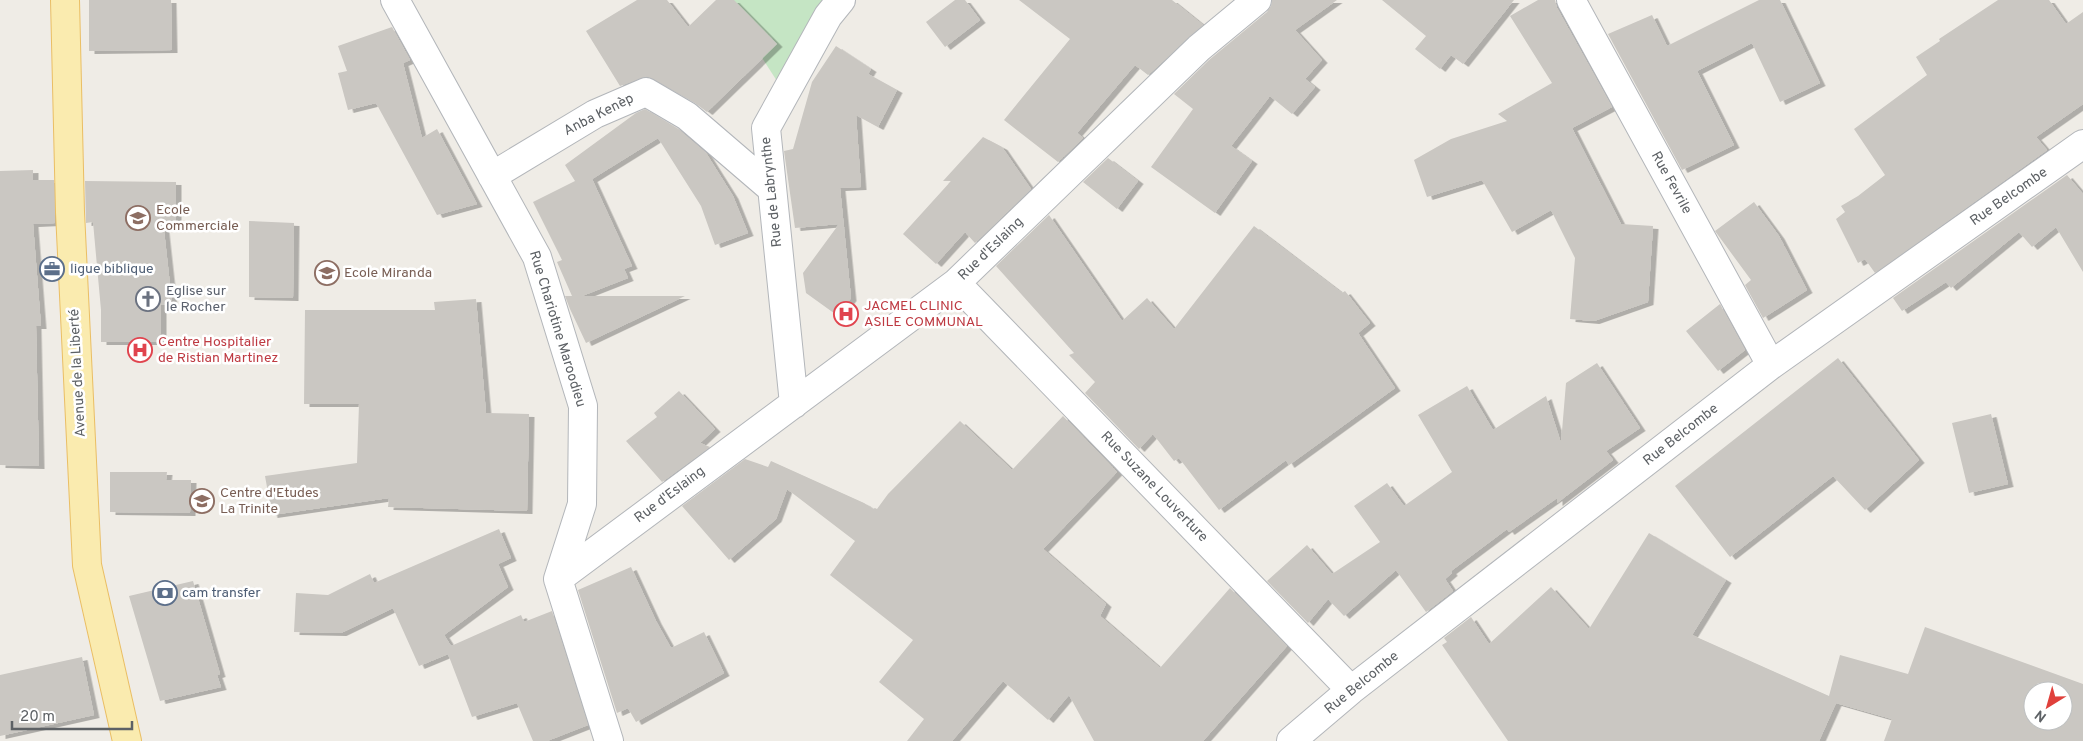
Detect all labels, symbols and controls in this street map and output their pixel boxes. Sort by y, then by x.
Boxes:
street label: Anba Kenèp [561,90,637,140]
street label: Rue de Labrynthe [758,136,786,248]
street label: Rue Fevrile [1647,149,1695,217]
street label: Rue Belcombe [1967,164,2051,230]
place label: Ecole Commerciale [156,202,239,235]
school or university icon: Ecole Commerciale [125,205,151,231]
street label: Rue d'Eslaing [955,214,1027,284]
street label: Rue Chariotine Maroodieu [525,249,589,409]
office icon: ligue biblique [39,256,65,282]
school or university icon: Ecole Miranda [314,260,340,286]
place label: ligue biblique [70,261,153,278]
place label: Ecole Miranda [344,265,432,282]
place label: Eglise sur le Rocher [166,283,227,316]
church icon: Eglise sur le Rocher [135,286,161,312]
place label: JACMEL CLINIC ASILE COMMUNAL [864,298,983,331]
hospital icon: JACMEL CLINIC ASILE COMMUNAL [833,301,859,327]
street label: Avenue de la Liberté [66,308,90,438]
place label: Centre Hospitalier de Ristian Martinez [158,334,278,367]
hospital icon: Centre Hospitalier de Ristian Martinez [127,337,153,363]
street label: Rue Belcombe [1640,400,1722,470]
street label: Rue Suzane Louverture [1097,428,1211,546]
street label: Rue d'Eslaing [631,463,709,527]
place label: Centre d'Etudes La Trinite [220,485,319,518]
school or university icon: Centre d'Etudes La Trinite [189,488,215,514]
bank icon: cam transfer [152,580,178,606]
place label: cam transfer [182,585,261,602]
street label: Rue Belcombe [1321,648,1403,718]
north arrow [2023,681,2073,731]
scale bar [12,698,132,730]
text: N [2032,705,2050,725]
text: 20 m [20,708,55,727]

